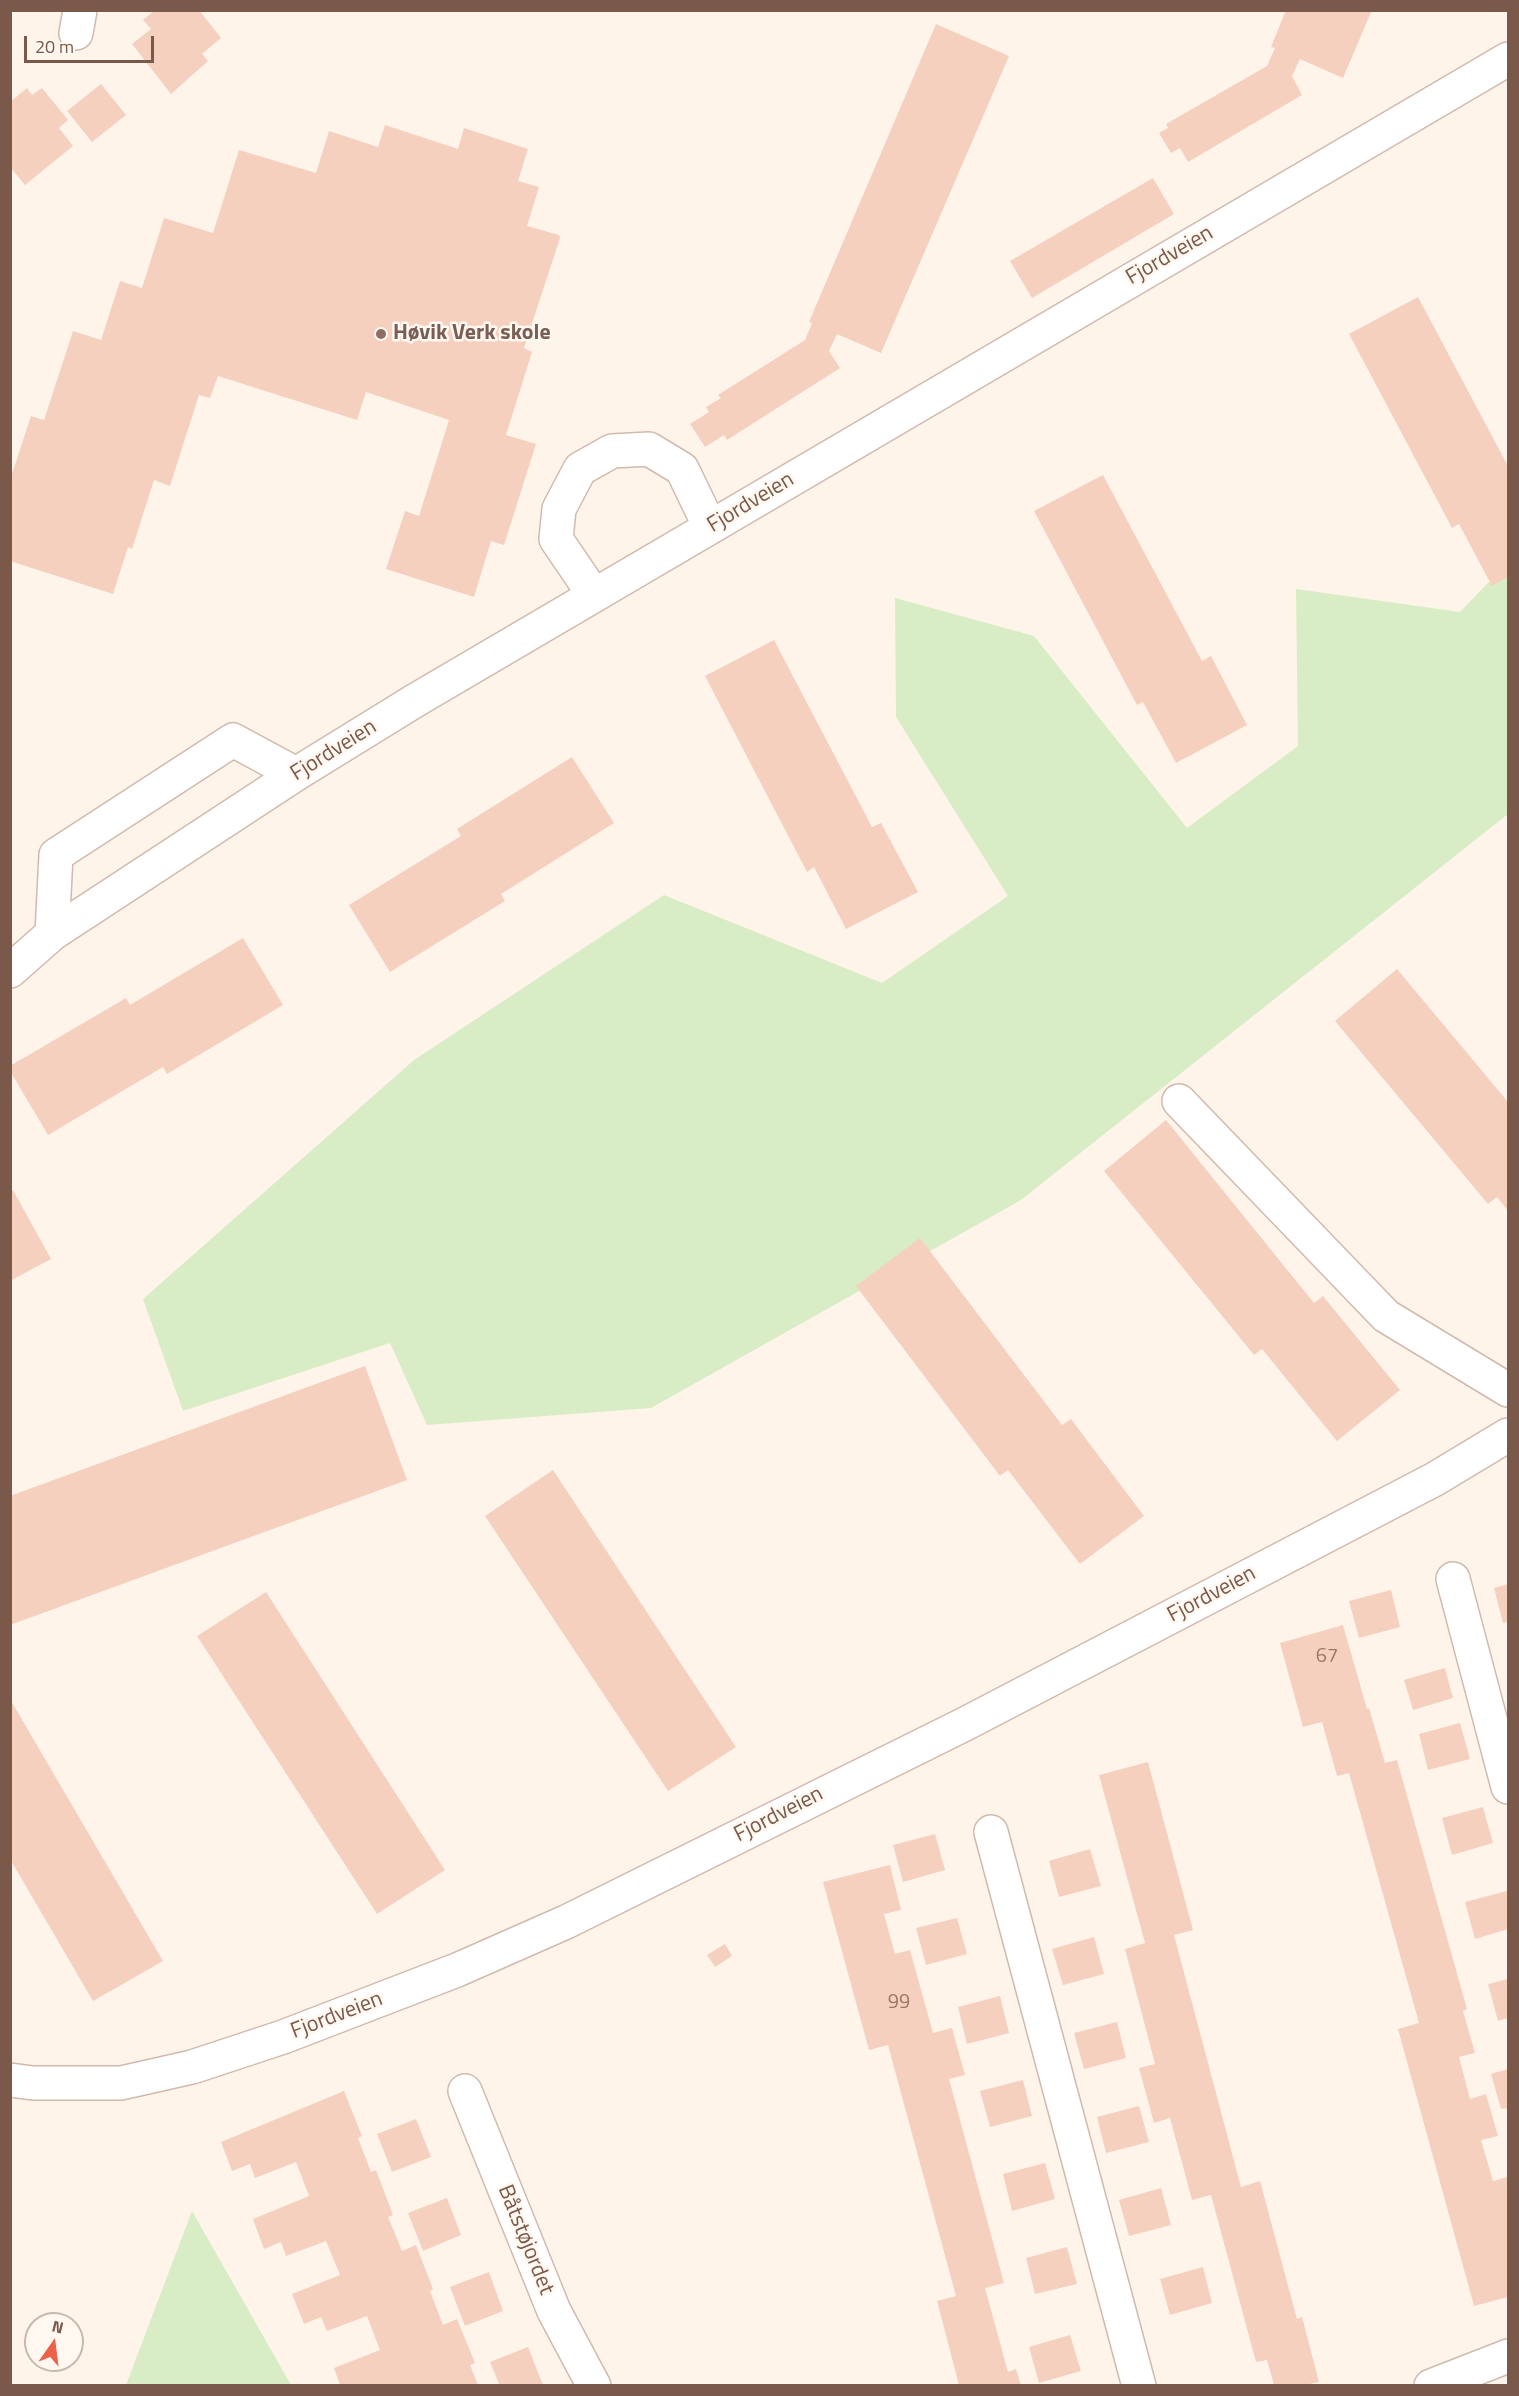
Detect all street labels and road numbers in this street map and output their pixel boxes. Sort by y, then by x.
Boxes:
street label: Fjordveien [1122,221,1218,291]
street label: Fjordveien [703,467,799,539]
street label: Fjordveien [286,714,382,788]
street label: Fjordveien [1163,1561,1261,1629]
street label: Fjordveien [730,1781,828,1849]
street label: Fjordveien [287,1986,387,2046]
street label: Båtstøjordet [491,2181,559,2299]

